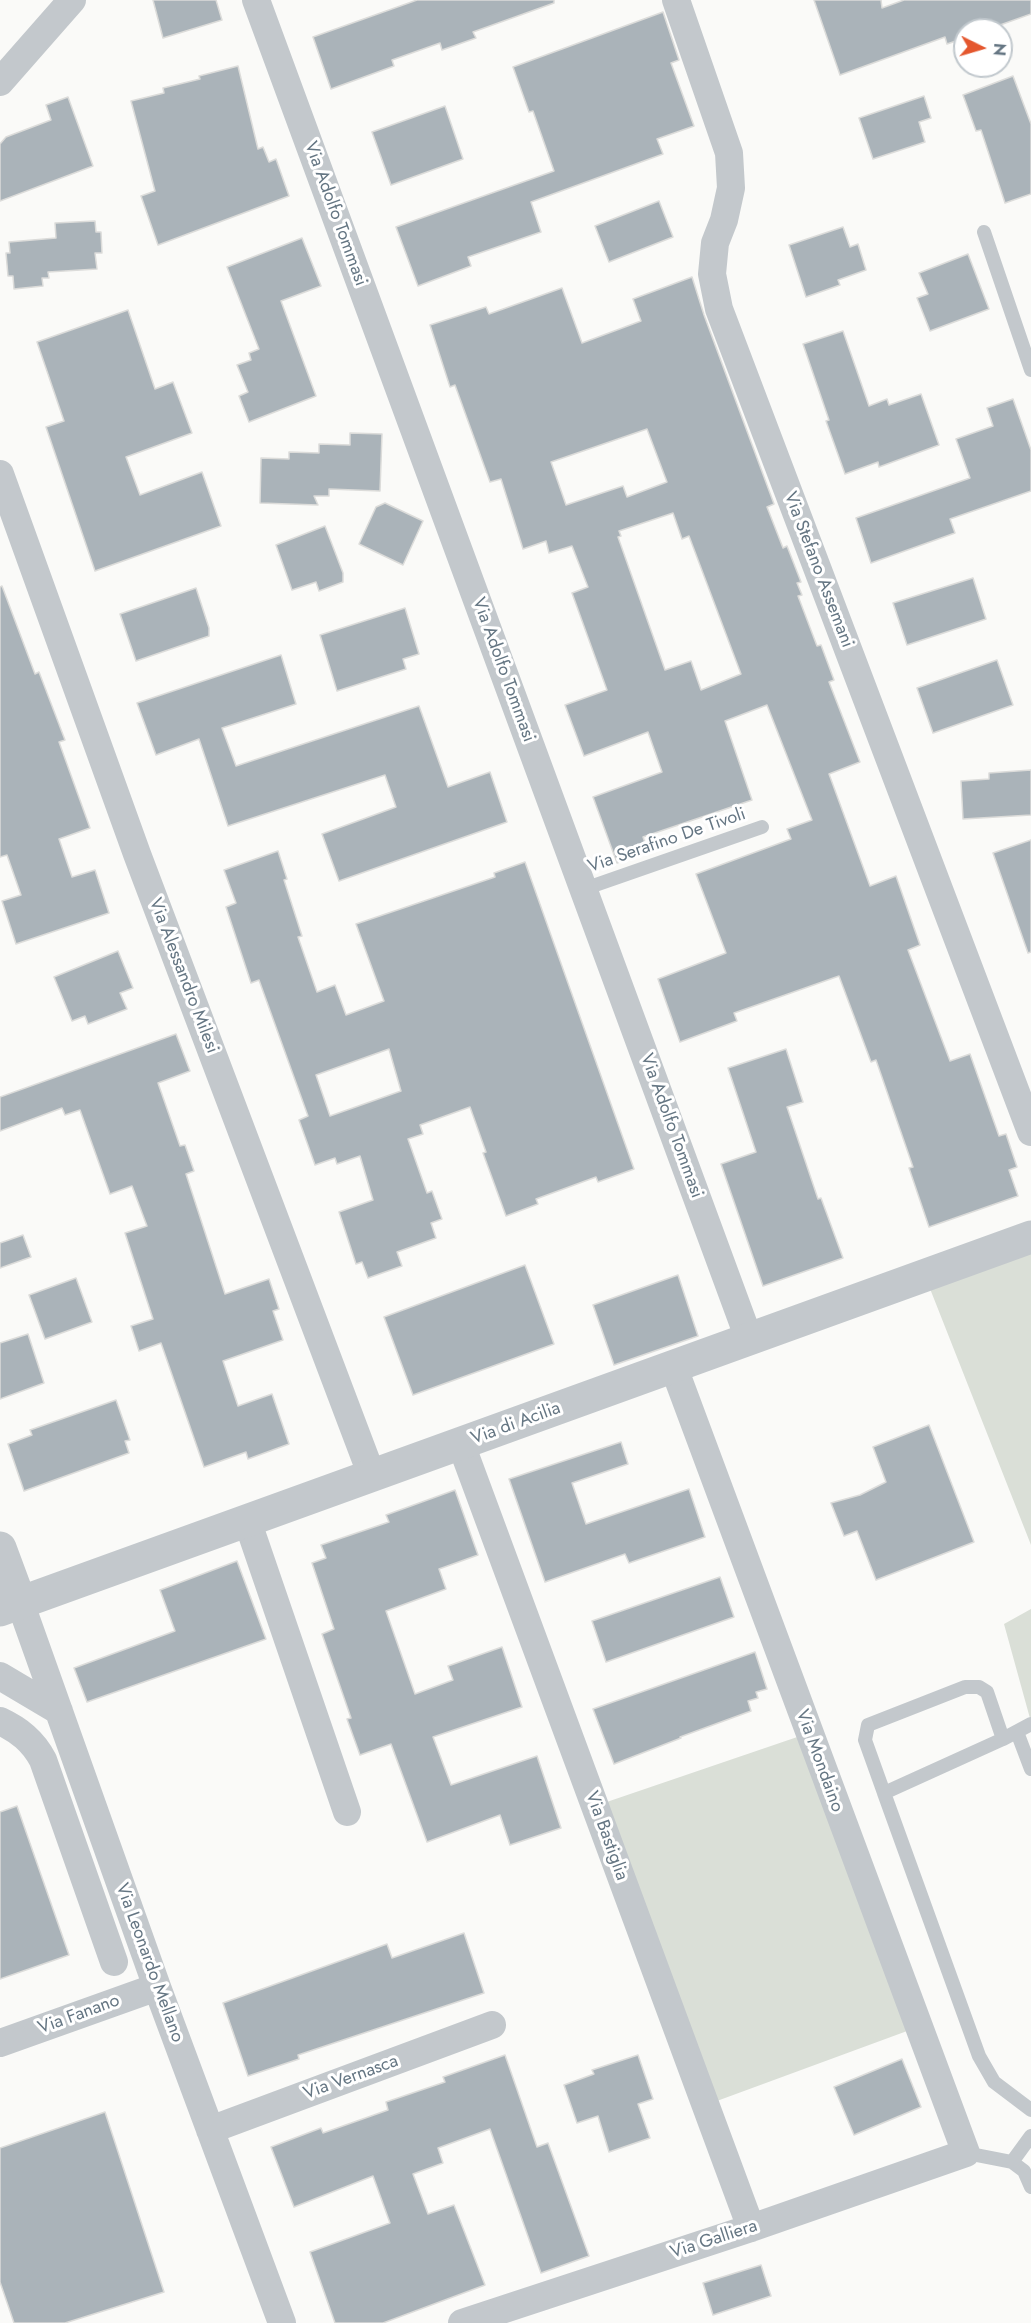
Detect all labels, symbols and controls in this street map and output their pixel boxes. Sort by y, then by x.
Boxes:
north arrow [953,18,1013,78]
text: N [987,42,1011,57]
street label: Via Adolfo Tommasi [299,139,371,289]
street label: Via Stefano Assemani [778,489,858,651]
street label: Via Adolfo Tommasi [467,595,539,745]
street label: Via Serafino De Tivoli [585,804,749,878]
street label: Via Alessandro Milesi [143,895,223,1057]
street label: Via Adolfo Tommasi [635,1051,707,1201]
street label: Via di Acilia [468,1398,564,1450]
street label: Via Mondaino [790,1707,848,1815]
street label: Via Bastiglia [580,1788,632,1884]
street label: Via Leonardo Mellano [110,1881,188,2045]
street label: Via Fanano [35,1990,123,2040]
street label: Via Vernasca [301,2051,401,2105]
street label: Via Galliera [668,2216,760,2264]

